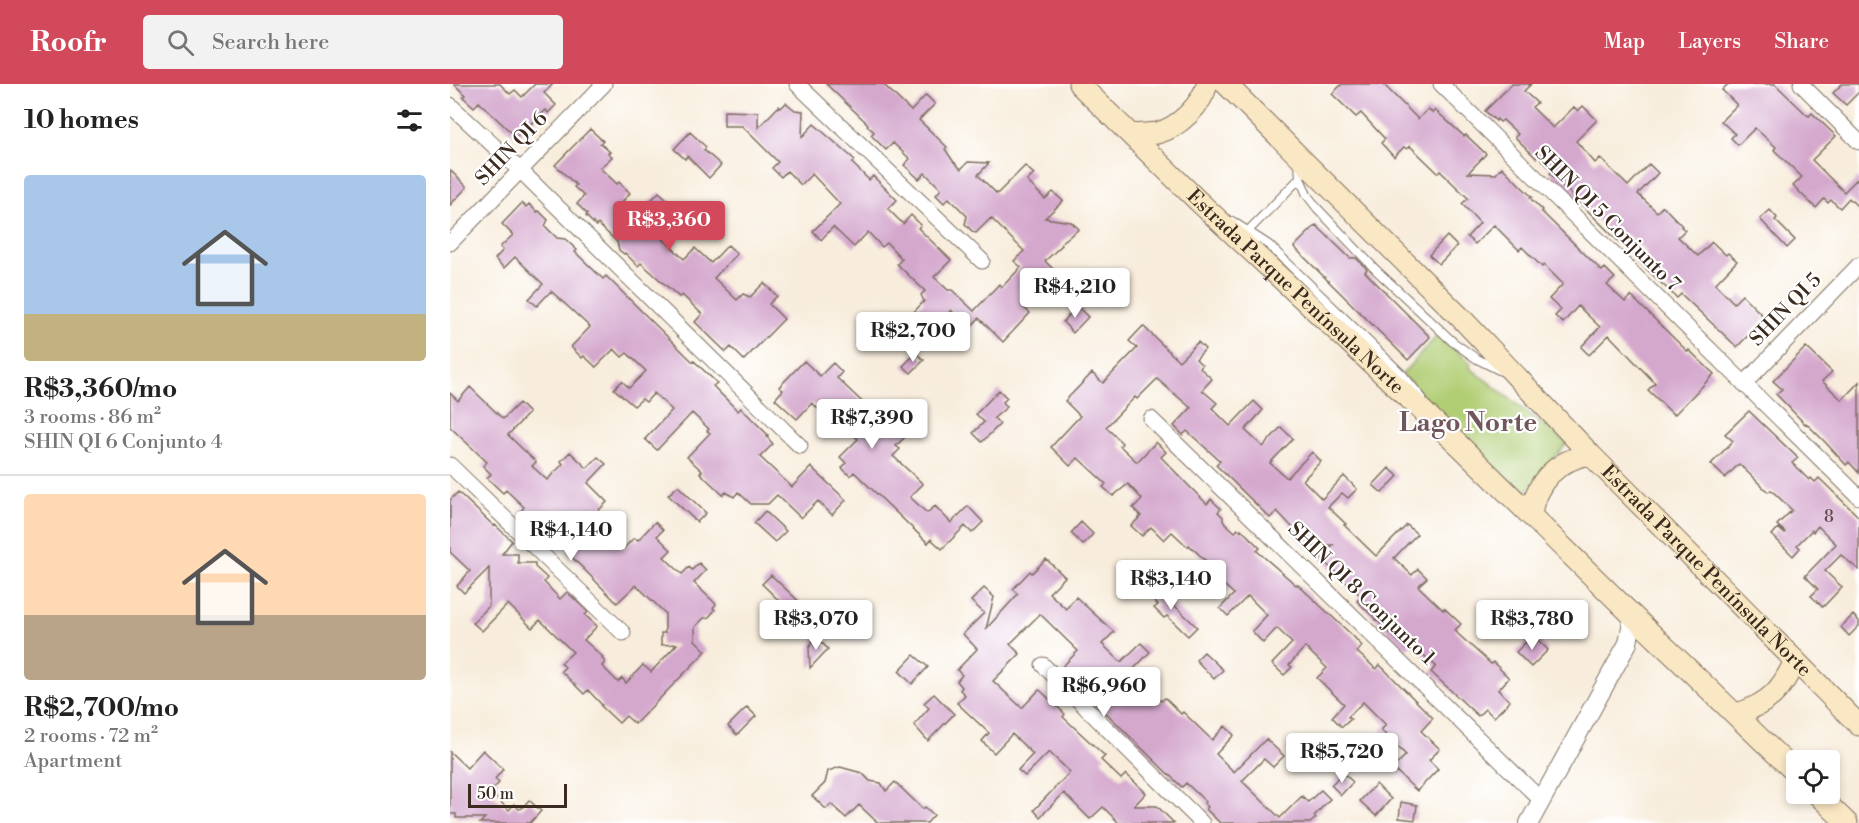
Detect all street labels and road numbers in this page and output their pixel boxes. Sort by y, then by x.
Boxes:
street label: SHIN QI 6 [471,107,553,191]
street label: SHIN QI 5 Conjunto 7 [1529,141,1685,297]
street label: Estrada Parque Península Norte [1181,184,1409,400]
street label: SHIN QI 5 [1745,268,1827,352]
street label: Estrada Parque Península Norte [1596,460,1817,682]
street label: SHIN QI 8 Conjunto 1 [1282,517,1440,671]

